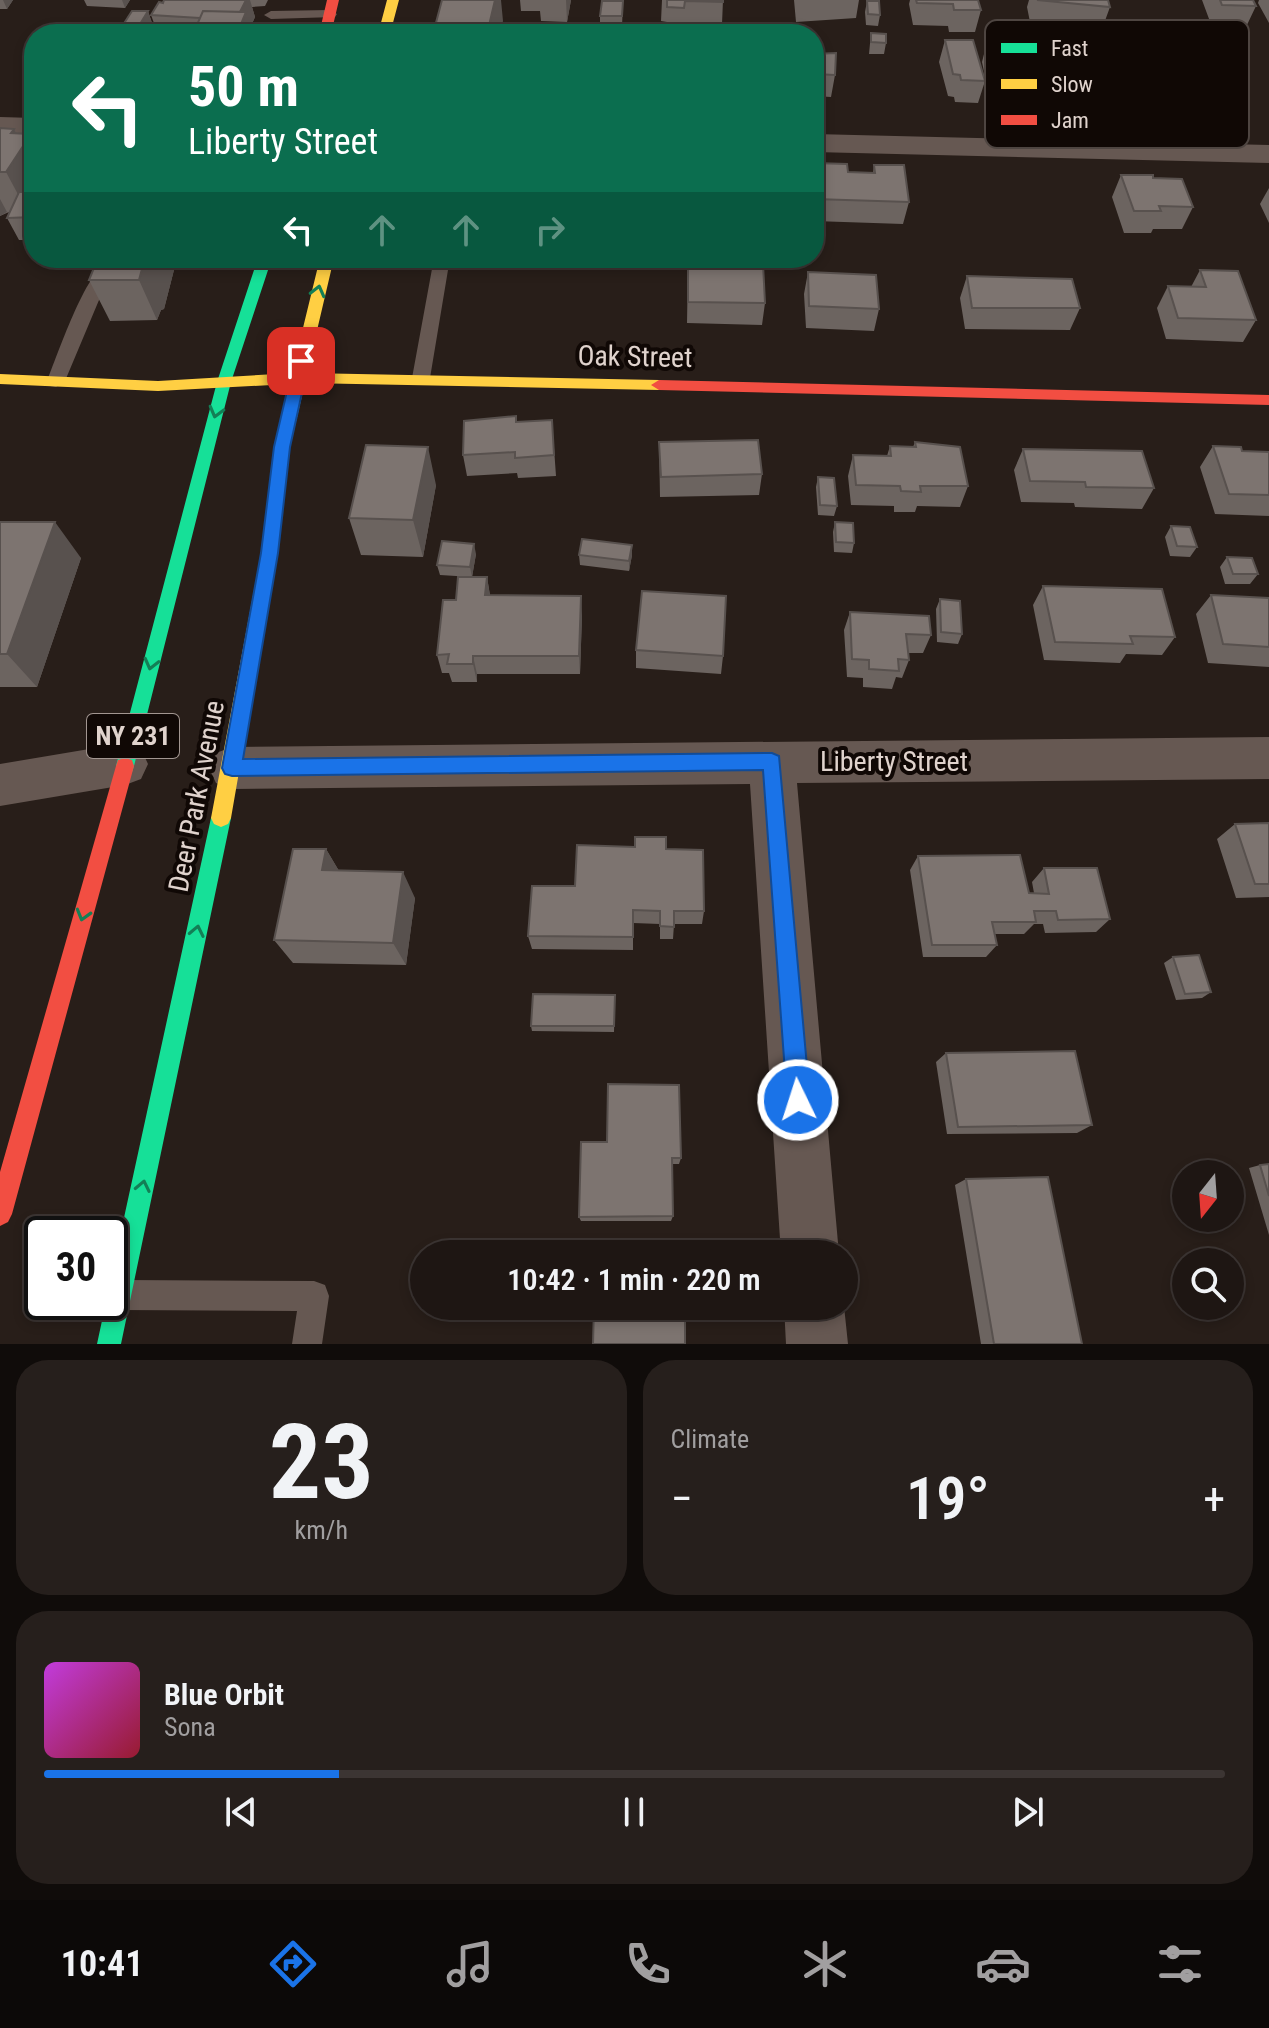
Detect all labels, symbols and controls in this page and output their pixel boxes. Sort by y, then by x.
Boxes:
legend [985,20,1249,148]
text: Fast [1051,36,1088,61]
text: 50 m [188,54,299,120]
icon: left [56,56,160,160]
text: Slow [1051,72,1093,97]
text: Jam [1051,108,1089,133]
text: Liberty Street [188,121,378,163]
icon: left [276,208,320,252]
icon: ahead [360,208,404,252]
icon: ahead [444,208,488,252]
icon: right [528,208,572,252]
one-way arrow [309,285,326,299]
pin [267,327,335,395]
icon: arrive [279,339,323,383]
street label: Oak Street [577,339,693,374]
one-way arrow [209,405,226,419]
one-way arrow [144,657,161,671]
street label: Deer Park Avenue [162,698,231,895]
road number: NY 231 [87,714,179,758]
street label: Liberty Street [820,745,968,778]
one-way arrow [76,908,93,922]
one-way arrow [188,925,205,939]
position arrow [756,1058,840,1142]
north arrow [1172,1160,1244,1232]
map controls [1172,1160,1244,1320]
one-way arrow [134,1179,151,1193]
speed limit sign: 30 [24,1216,128,1320]
button: search [1172,1248,1244,1320]
text: 10:42 · 1 min · 220 m [507,1262,761,1297]
text: 23 [269,1402,374,1523]
text: Climate [671,1424,749,1454]
text: 19° [906,1463,990,1534]
text: − [671,1473,693,1525]
text: + [1203,1473,1225,1525]
text: km/h [295,1515,348,1545]
text: Blue Orbit [164,1677,284,1712]
text: Sona [164,1712,216,1742]
icon: previous [219,1790,263,1834]
icon: pause [612,1790,656,1834]
icon: next [1006,1790,1050,1834]
icon: directions [265,1936,321,1992]
icon: music [442,1936,498,1992]
icon: phone [620,1936,676,1992]
icon: climate [797,1936,853,1992]
icon: car [975,1936,1031,1992]
icon: filters [1152,1936,1208,1992]
text: 10:41 [61,1943,143,1985]

